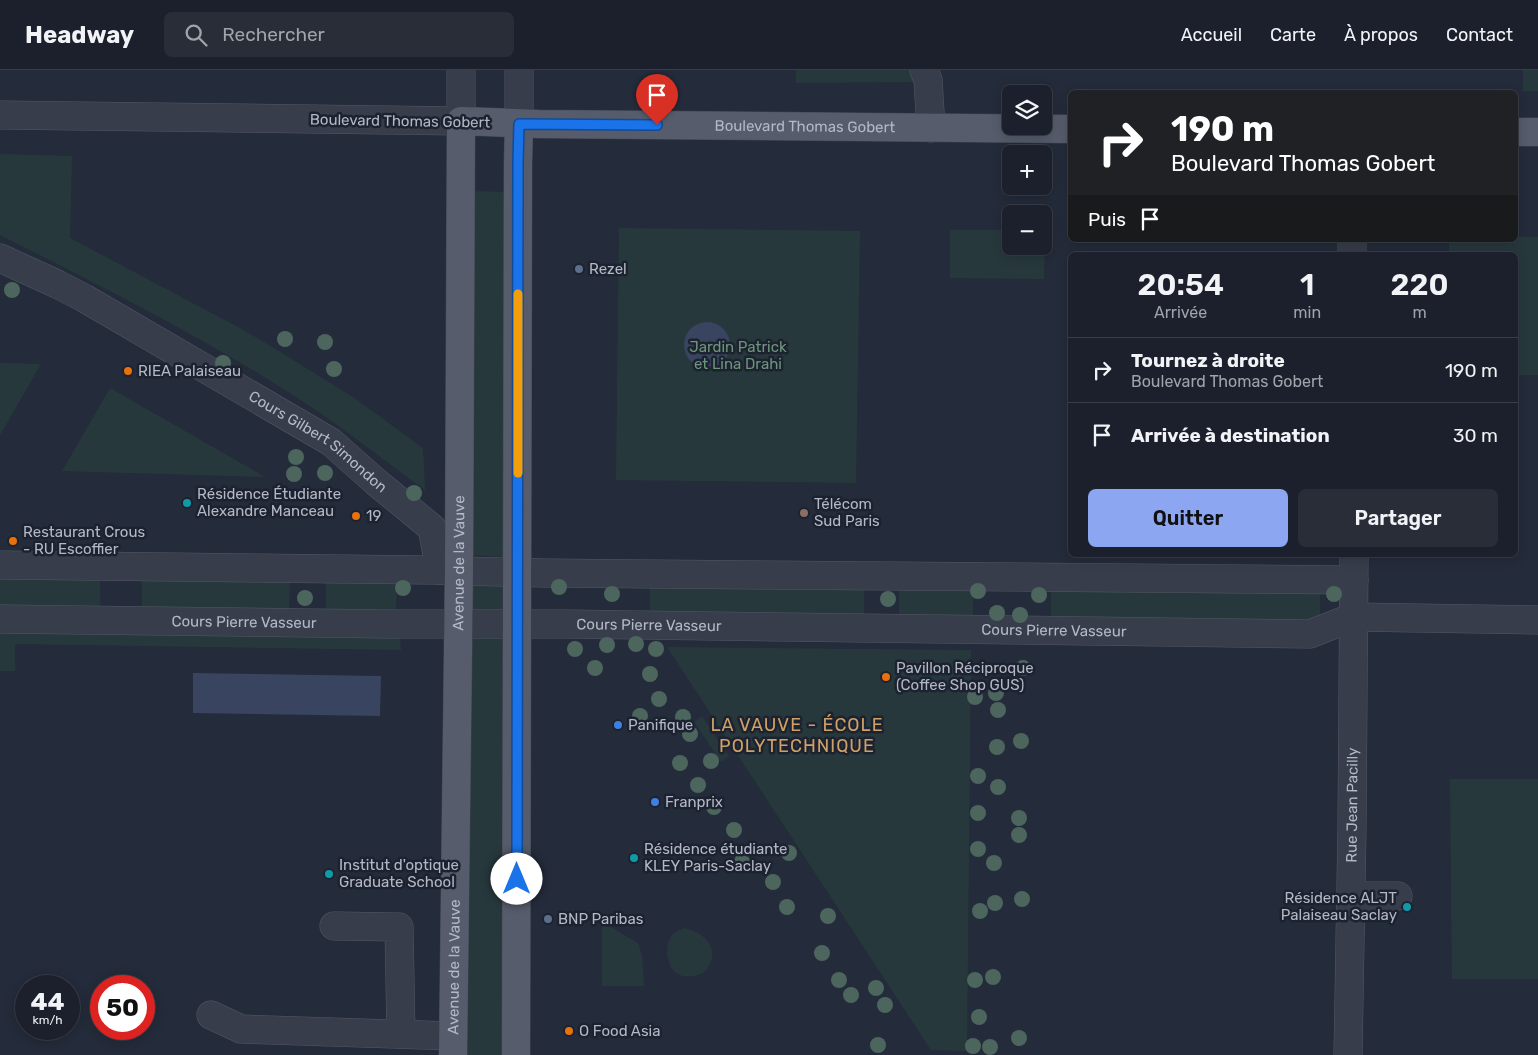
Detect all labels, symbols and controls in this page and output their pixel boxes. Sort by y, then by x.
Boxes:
search box [164,12,514,57]
text: Headway [25,21,134,49]
icon: search [182,21,210,49]
text: Rechercher [222,23,325,46]
text: Accueil [1181,24,1242,46]
text: Carte [1270,24,1316,46]
text: À propos [1344,24,1418,46]
text: Contact [1446,24,1513,46]
pin [636,74,678,125]
icon: arrive [643,81,671,109]
map controls [1002,85,1052,255]
button: layers [1002,85,1052,135]
text: 190 m [1171,108,1274,150]
street label: Boulevard Thomas Gobert [310,110,490,132]
icon: right [1088,110,1153,175]
street label: Boulevard Thomas Gobert [715,117,895,136]
button: + [1002,145,1052,195]
text: Boulevard Thomas Gobert [1171,150,1435,177]
button: − [1002,205,1052,255]
icon: arrive [1136,205,1164,233]
text: Puis [1088,208,1126,231]
place label: Rezel [589,260,627,278]
marker: Rezel [573,263,585,275]
text: 20:54 [1137,267,1224,303]
text: 1 [1300,267,1314,303]
text: 220 [1391,267,1449,303]
text: Arrivée [1154,303,1207,322]
text: min [1293,303,1321,322]
text: m [1412,303,1427,322]
park label: Jardin Patrick et Lina Drahi [689,338,787,373]
text: Tournez à droite [1131,349,1285,372]
icon: right [1088,356,1116,384]
text: 190 m [1445,359,1498,382]
place label: RIEA Palaiseau [138,362,241,380]
marker: RIEA Palaiseau [122,365,134,377]
text: Boulevard Thomas Gobert [1131,372,1323,391]
street label: Cours Gilbert Simondon [245,387,391,496]
icon: arrive [1088,421,1116,449]
text: Arrivée à destination [1131,424,1330,447]
text: 30 m [1453,424,1498,447]
place label: Résidence Étudiante Alexandre Manceau [197,485,341,520]
button: Quitter [1088,489,1288,547]
button: Partager [1298,489,1498,547]
street label: Avenue de la Vauve [449,495,468,631]
place label: Télécom Sud Paris [814,495,880,530]
marker: Résidence Étudiante Alexandre Manceau [181,497,193,509]
place label: 19 [366,507,381,525]
marker: Télécom Sud Paris [798,507,810,519]
marker: 19 [350,510,362,522]
place label: Restaurant Crous - RU Escoffier [23,523,146,558]
marker: Restaurant Crous - RU Escoffier [7,535,19,547]
street label: Cours Pierre Vasseur [171,612,317,632]
street label: Cours Pierre Vasseur [576,615,722,635]
street label: Cours Pierre Vasseur [981,621,1127,641]
place label: Pavillon Réciproque (Coffee Shop GUS) [896,659,1034,694]
marker: Pavillon Réciproque (Coffee Shop GUS) [880,671,892,683]
district label: LA VAUVE - ÉCOLE POLYTECHNIQUE [710,714,884,757]
place label: Panifique [628,716,693,734]
marker: Panifique [612,719,624,731]
street label: Rue Jean Pacilly [1342,747,1362,863]
place label: Franprix [665,793,723,811]
marker: Franprix [649,796,661,808]
place label: Résidence étudiante KLEY Paris-Saclay [644,840,788,875]
position arrow [490,852,542,904]
marker: Résidence étudiante KLEY Paris-Saclay [628,852,640,864]
place label: Institut d'optique Graduate School [339,856,459,891]
marker: Institut d'optique Graduate School [323,868,335,880]
place label: Résidence ALJT Palaiseau Saclay [1281,889,1397,924]
street label: Avenue de la Vauve [444,899,464,1035]
marker: Résidence ALJT Palaiseau Saclay [1401,901,1413,913]
place label: BNP Paribas [558,910,644,928]
marker: BNP Paribas [542,913,554,925]
speed limit sign: 50 [90,975,155,1040]
text: 44 [30,987,65,1016]
text: km/h [33,1013,62,1027]
place label: O Food Asia [579,1022,660,1040]
marker: O Food Asia [563,1025,575,1037]

